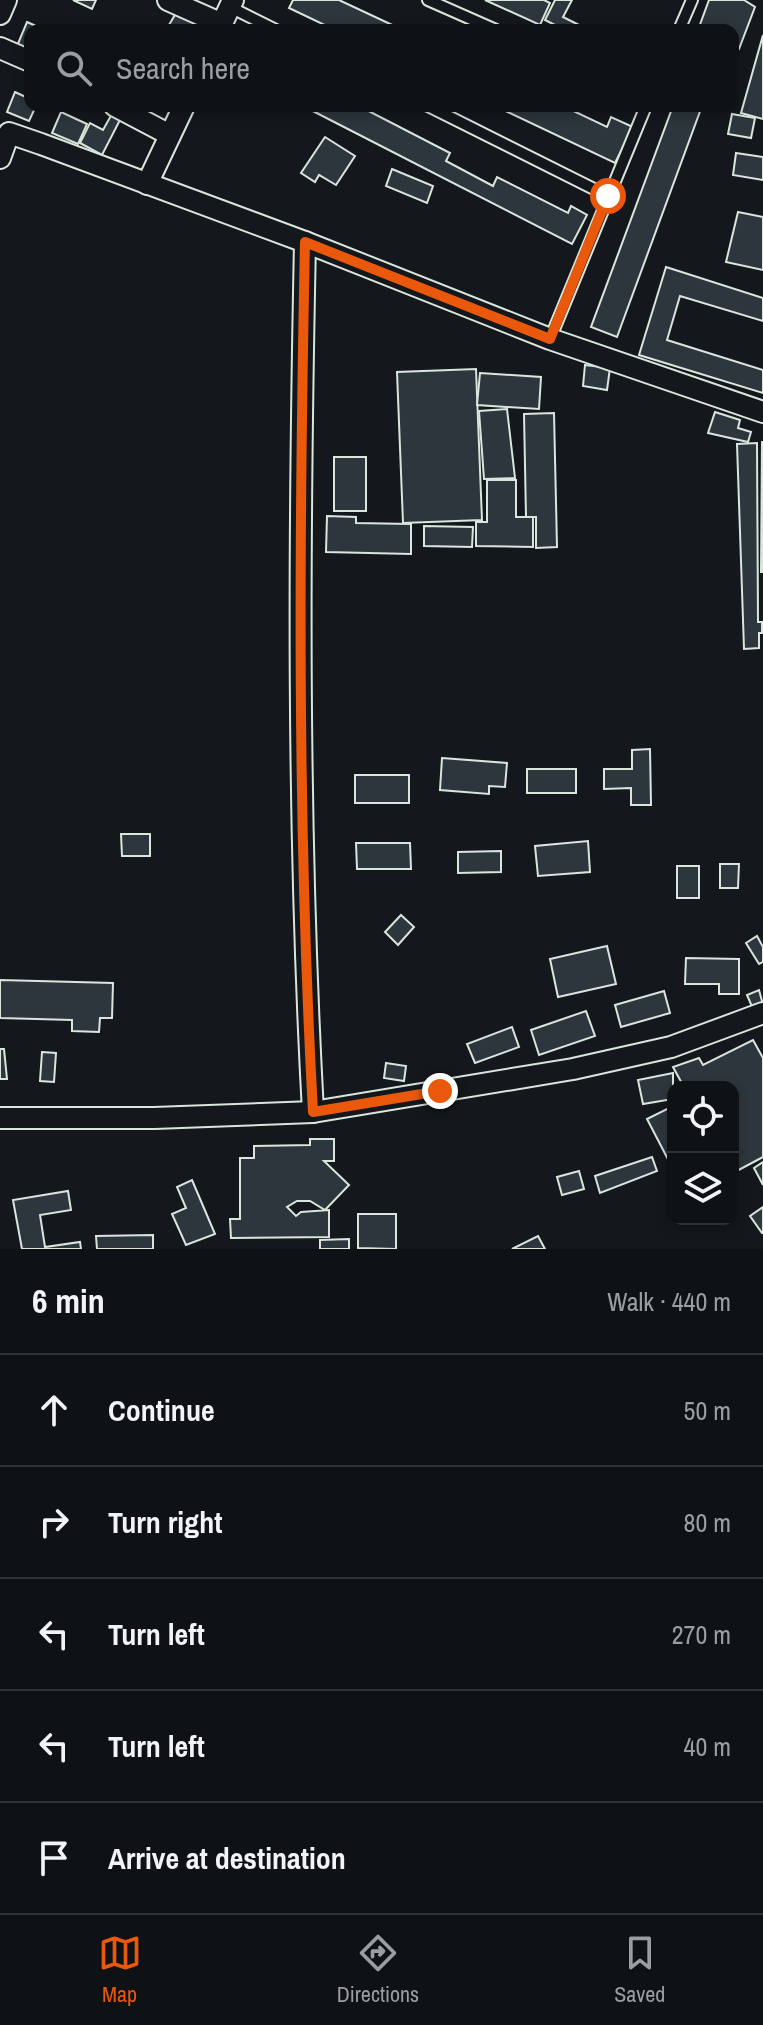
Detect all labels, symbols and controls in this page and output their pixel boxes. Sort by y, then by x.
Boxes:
search box [24,24,739,112]
icon: search [52,46,96,90]
text: Search here [116,48,250,88]
route start [590,178,626,214]
route end [422,1073,458,1109]
map controls [667,1081,739,1225]
button: locate [667,1081,739,1153]
button: layers [667,1153,739,1225]
text: 6 min [32,1278,105,1324]
text: Walk · 440 m [607,1284,731,1319]
icon: ahead [32,1388,76,1432]
text: Continue [108,1390,215,1430]
text: 50 m [684,1393,731,1428]
icon: right [32,1500,76,1544]
text: Turn right [108,1502,222,1542]
text: 80 m [684,1505,731,1540]
icon: left [32,1612,76,1656]
text: Turn left [108,1614,205,1654]
text: 270 m [672,1617,731,1652]
icon: left [32,1724,76,1768]
text: Turn left [108,1726,205,1766]
text: 40 m [684,1729,731,1764]
icon: arrive [32,1836,76,1880]
text: Arrive at destination [108,1838,346,1878]
tab: Map [98,1931,142,2009]
tab: Directions [337,1931,419,2009]
tab: Saved [614,1931,665,2009]

